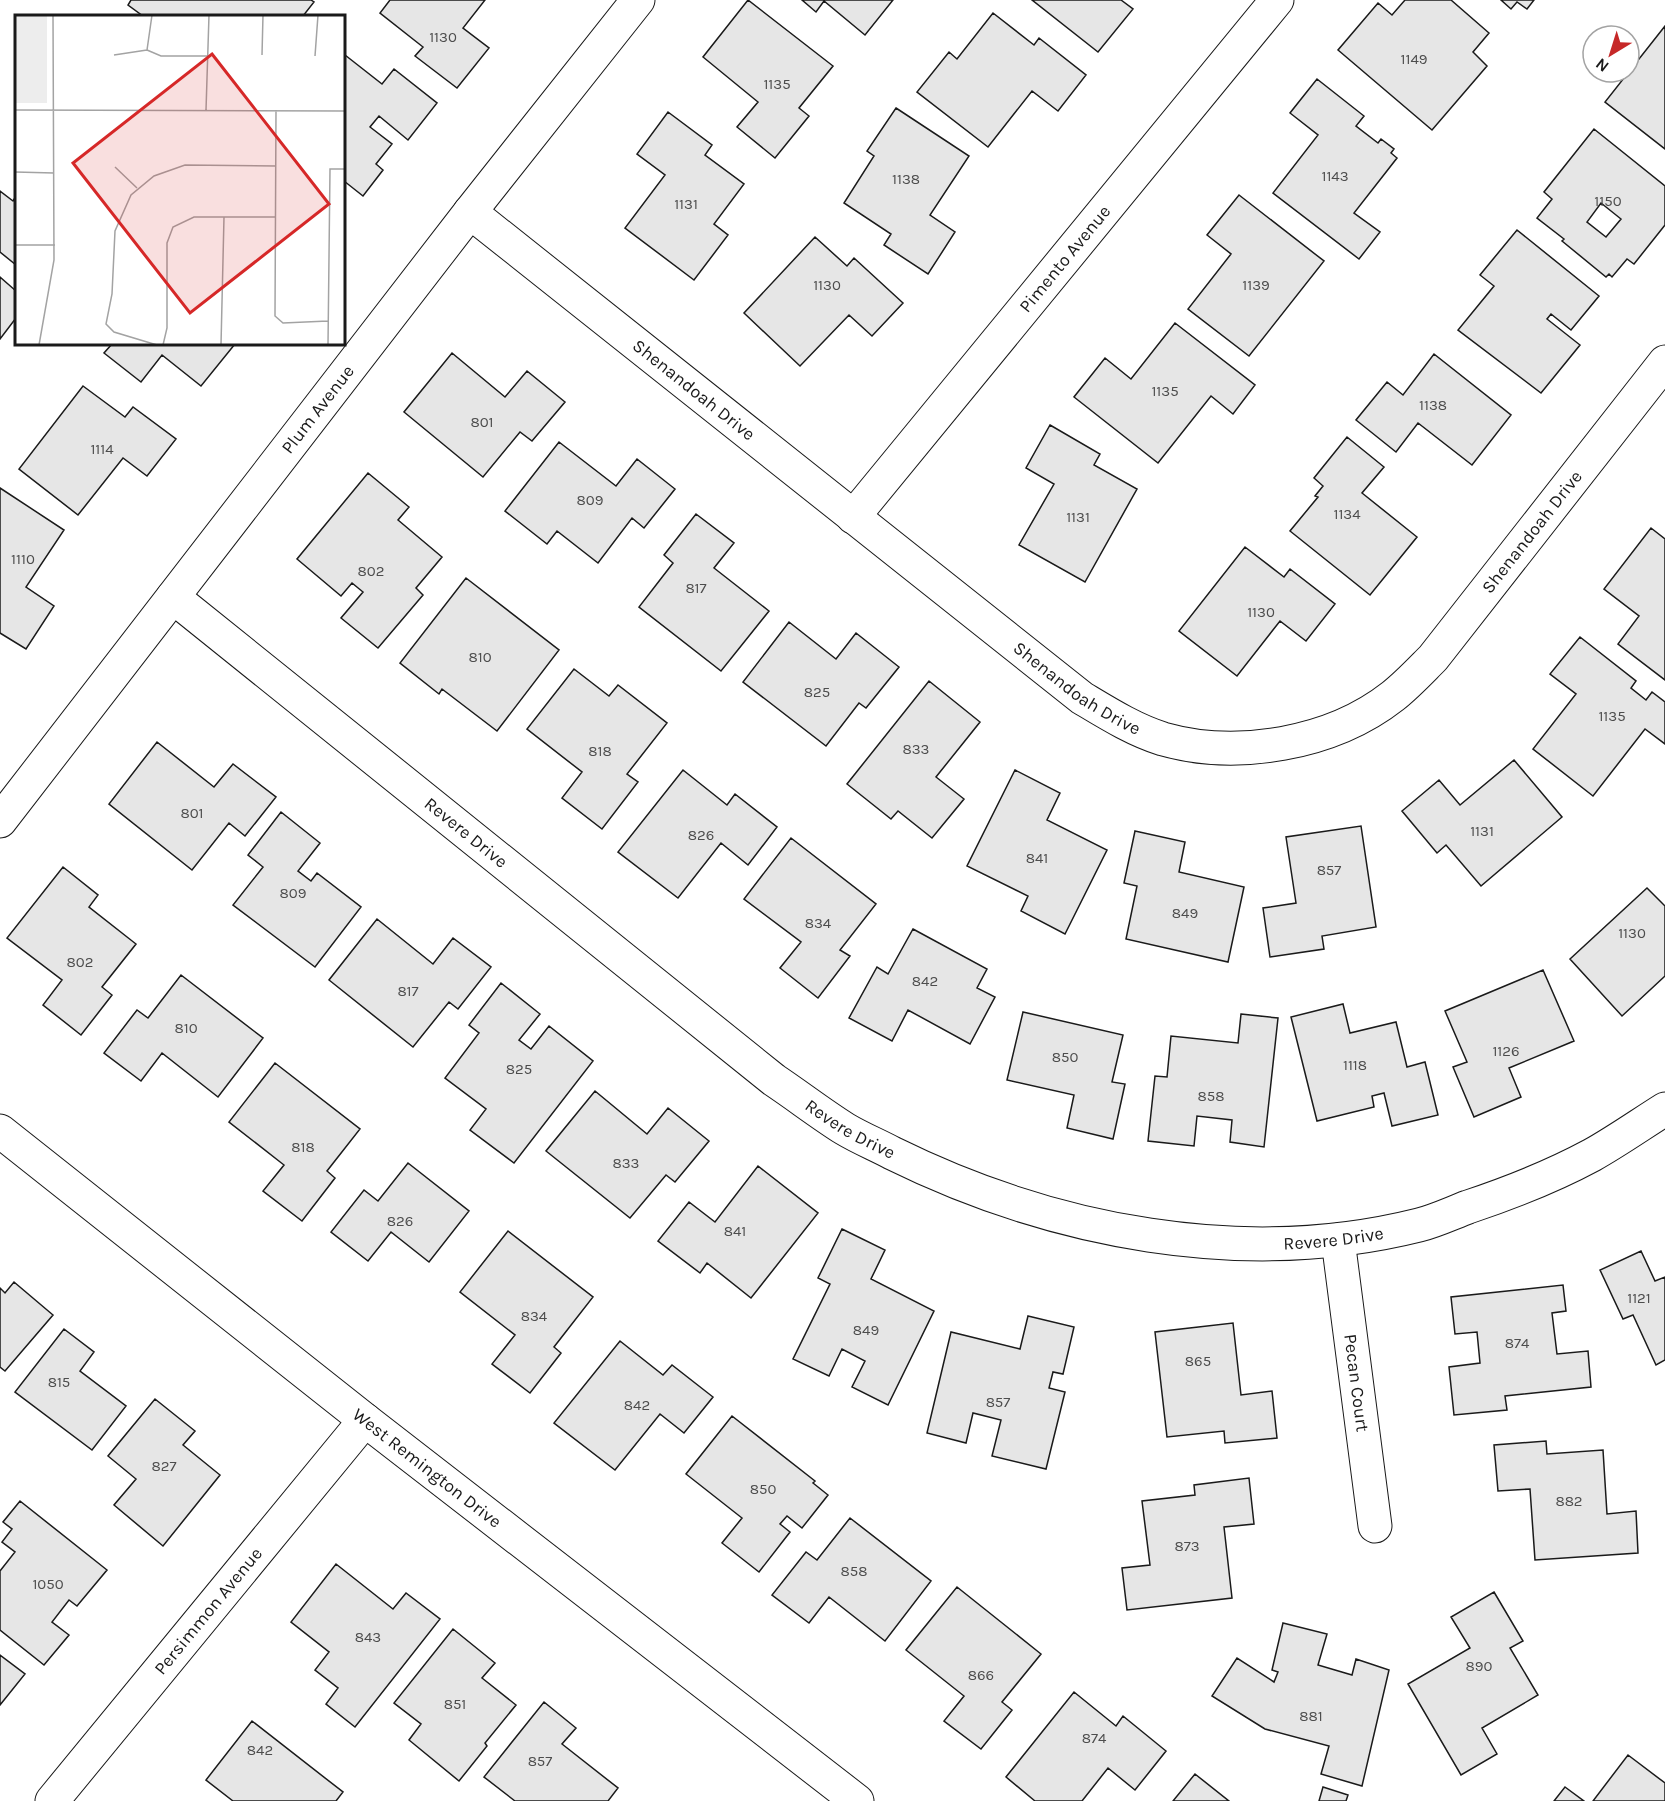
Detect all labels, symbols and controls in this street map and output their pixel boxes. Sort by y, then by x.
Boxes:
inset map [15,15,345,345]
north arrow [1581,24,1641,84]
house number: 1130 [429,28,457,46]
house number: 1149 [1401,50,1428,68]
text: N [1592,54,1612,76]
house number: 1135 [763,75,791,93]
house number: 1143 [1321,167,1349,185]
house number: 1138 [892,170,920,188]
house number: 1150 [1594,192,1622,210]
house number: 1131 [674,195,698,213]
street label: Pimento Avenue [1014,201,1115,317]
house number: 1130 [813,276,841,294]
house number: 1139 [1242,276,1270,294]
street label: Shenandoah Drive [628,334,760,445]
street label: Plum Avenue [277,361,359,458]
house number: 1135 [1151,382,1179,400]
house number: 1138 [1419,396,1447,414]
house number: 801 [470,413,494,431]
house number: 1114 [90,440,114,458]
street label: Shenandoah Drive [1477,466,1587,598]
house number: 809 [577,491,603,509]
house number: 1134 [1333,505,1361,523]
house number: 1131 [1066,508,1090,526]
house number: 1110 [11,550,35,568]
house number: 802 [358,562,384,580]
house number: 817 [685,579,707,597]
house number: 1130 [1247,603,1275,621]
street label: Shenandoah Drive [1009,637,1144,740]
house number: 810 [468,648,492,666]
house number: 825 [804,683,830,701]
house number: 1135 [1598,707,1626,725]
house number: 833 [903,740,929,758]
house number: 818 [588,742,612,760]
street label: Revere Drive [420,792,512,873]
house number: 801 [180,804,204,822]
house number: 1131 [1470,822,1494,840]
house number: 826 [688,826,714,844]
house number: 841 [1026,849,1048,867]
house number: 857 [1317,861,1341,879]
house number: 809 [280,884,306,902]
house number: 849 [1172,904,1198,922]
house number: 834 [805,914,832,932]
house number: 1130 [1618,924,1646,942]
house number: 802 [67,953,93,971]
house number: 842 [912,972,938,990]
house number: 817 [397,982,419,1000]
house number: 810 [174,1019,198,1037]
house number: 1126 [1492,1042,1520,1060]
house number: 850 [1052,1048,1078,1066]
house number: 1118 [1343,1056,1367,1074]
house number: 825 [506,1060,532,1078]
house number: 858 [1198,1087,1224,1105]
street label: Revere Drive [801,1094,899,1164]
house number: 818 [291,1138,315,1156]
house number: 833 [613,1154,639,1172]
house number: 826 [387,1212,413,1230]
house number: 841 [724,1222,746,1240]
street label: Revere Drive [1283,1222,1385,1254]
house number: 1121 [1627,1289,1651,1307]
house number: 834 [521,1307,548,1325]
house number: 849 [853,1321,879,1339]
street label: Pecan Court [1339,1332,1374,1433]
house number: 874 [1505,1334,1530,1352]
house number: 865 [1185,1352,1211,1370]
house number: 815 [48,1373,70,1391]
house number: 857 [986,1393,1010,1411]
house number: 842 [624,1396,650,1414]
street label: West Remington Drive [348,1403,506,1533]
house number: 827 [152,1457,176,1475]
house number: 850 [750,1480,776,1498]
house number: 882 [1555,1492,1583,1510]
house number: 873 [1174,1537,1200,1555]
street label: Persimmon Avenue [149,1543,267,1679]
house number: 858 [841,1562,867,1580]
house number: 1050 [32,1575,64,1593]
house number: 843 [355,1628,381,1646]
house number: 890 [1466,1657,1493,1675]
house number: 866 [968,1666,994,1684]
house number: 851 [444,1695,466,1713]
house number: 881 [1299,1707,1323,1725]
house number: 874 [1082,1729,1107,1747]
house number: 842 [247,1741,273,1759]
house number: 857 [528,1752,552,1770]

